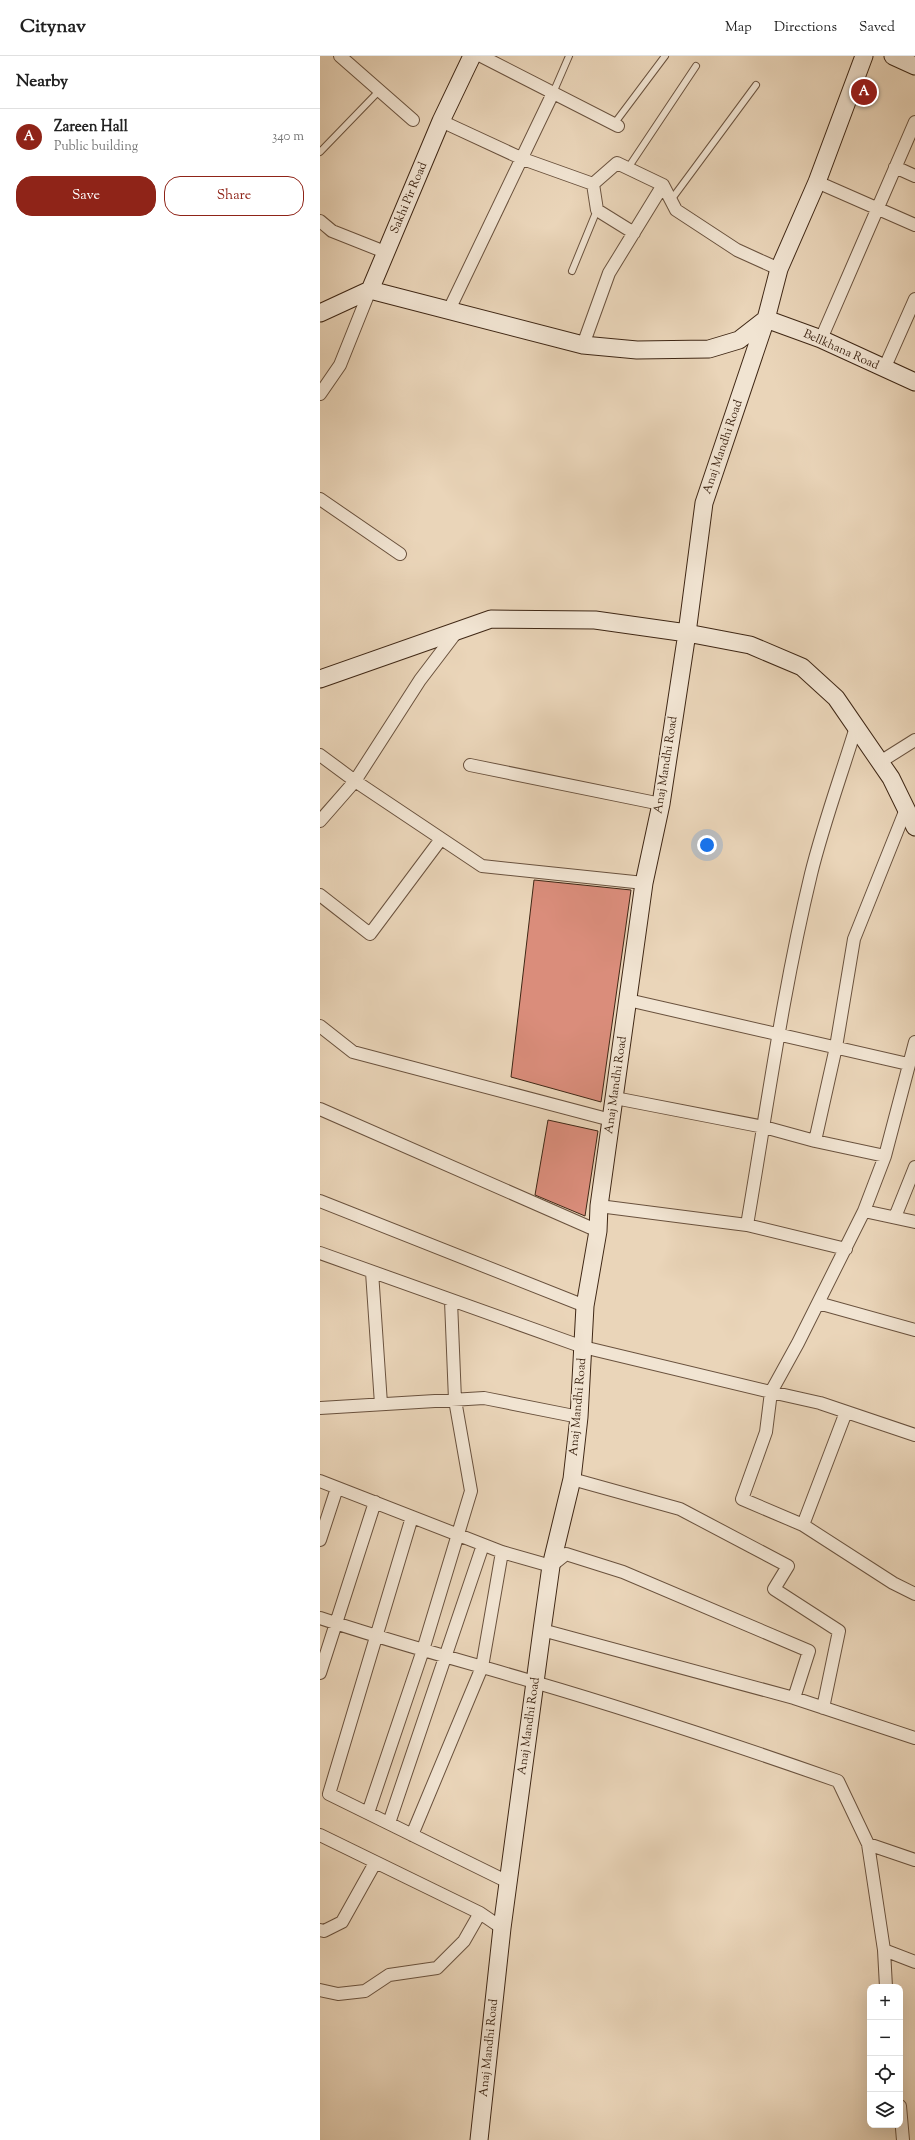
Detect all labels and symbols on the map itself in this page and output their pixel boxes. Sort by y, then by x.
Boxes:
pin: A [851,77,877,107]
street label: Sakhi Pir Road [386,159,432,237]
street label: Bellkhana Road [800,325,882,375]
street label: Anaj Mandhi Road [698,397,748,496]
street label: Anaj Mandhi Road [649,715,683,815]
your location [697,835,717,855]
street label: Anaj Mandhi Road [600,1035,632,1135]
street label: Anaj Mandhi Road [565,1357,591,1457]
street label: Anaj Mandhi Road [513,1676,545,1776]
street label: Anaj Mandhi Road [475,1998,503,2098]

